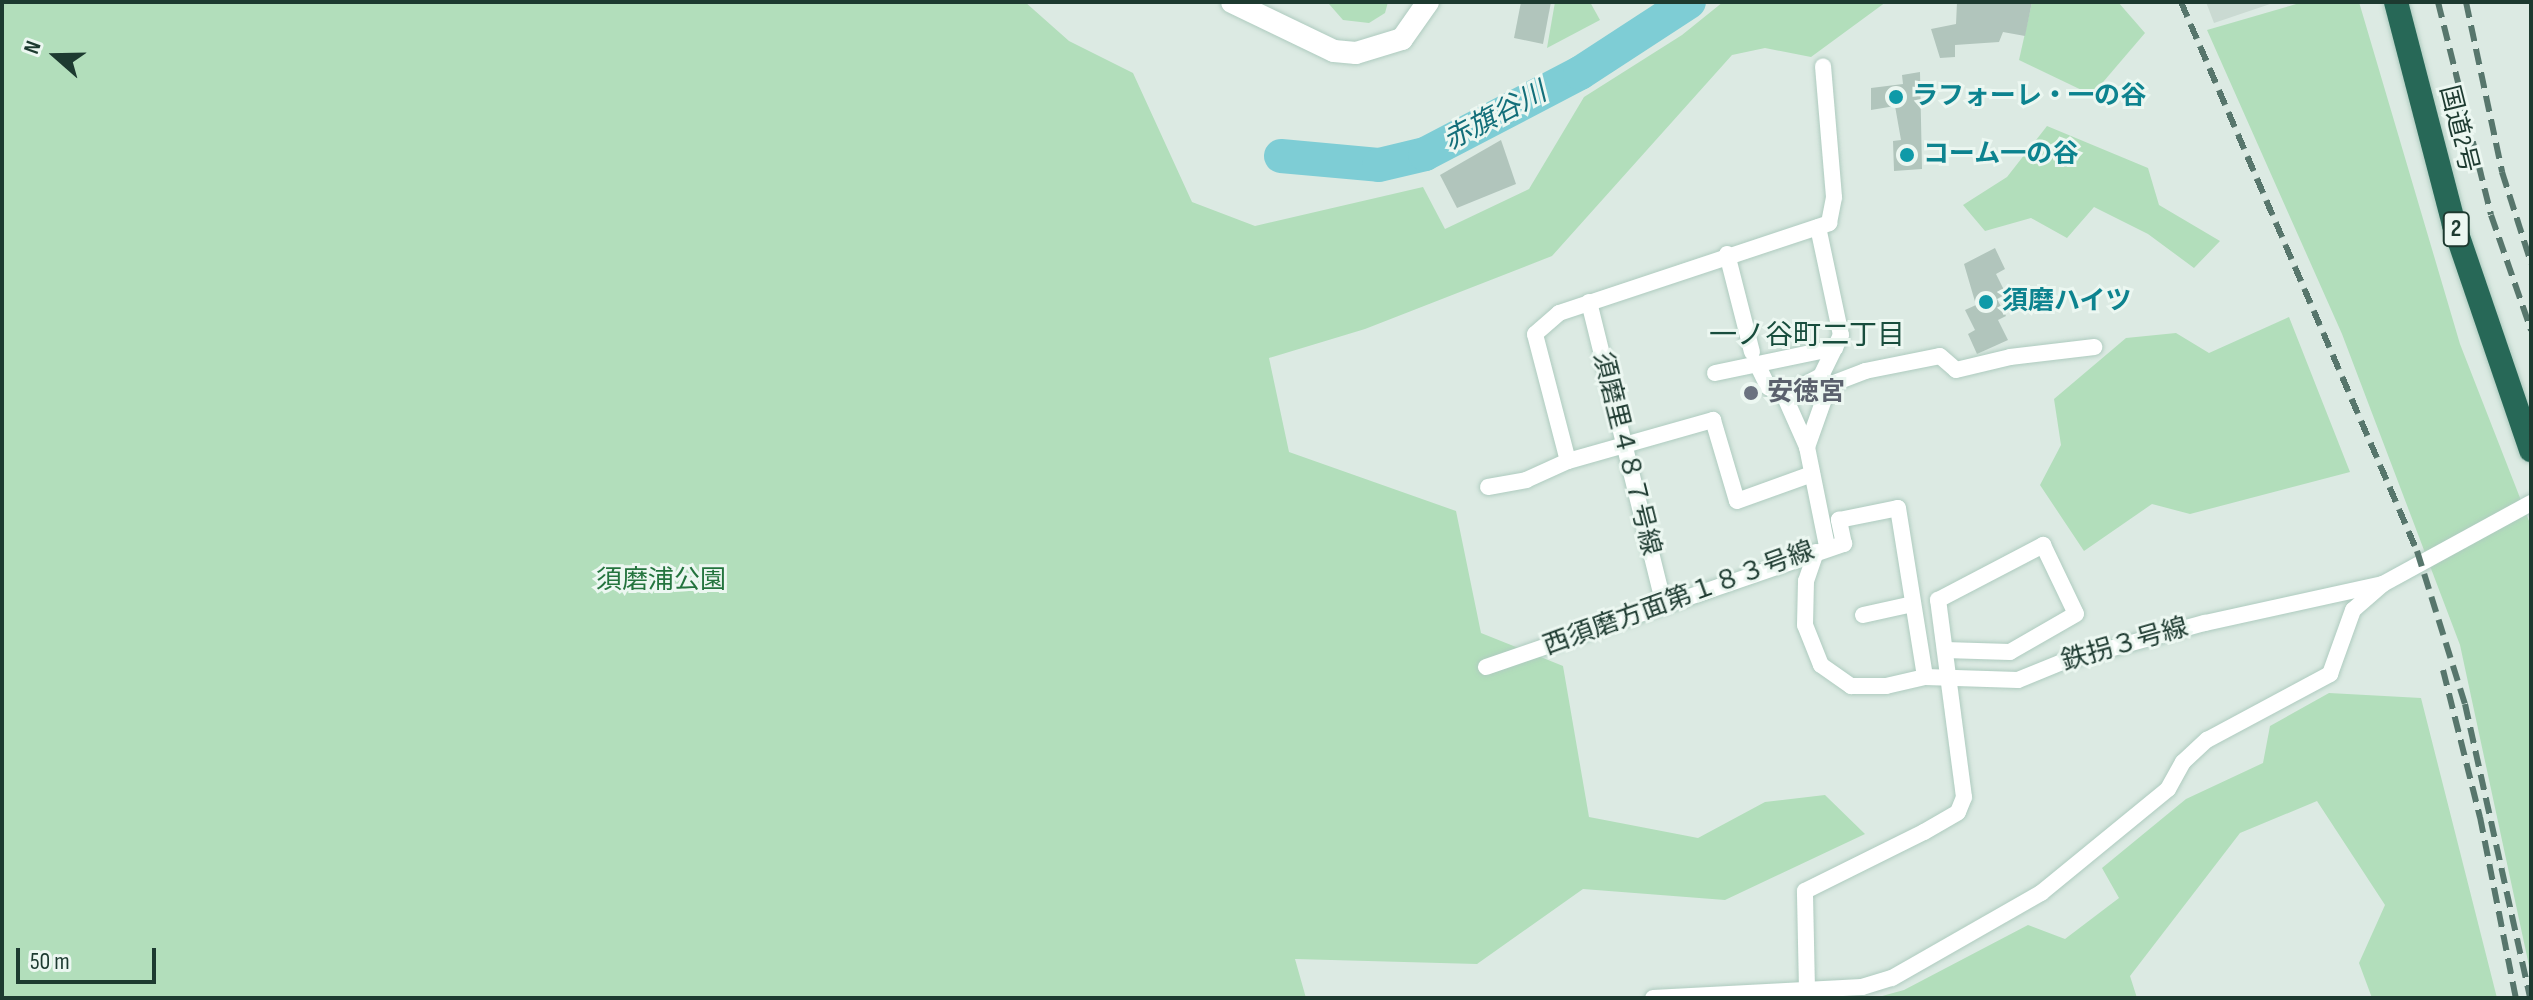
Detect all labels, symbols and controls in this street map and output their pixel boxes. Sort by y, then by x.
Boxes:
north arrow [16,16,96,96]
text: N [18,37,48,58]
water label: 赤旗谷川 [1438,76,1552,158]
place label: ラフォーレ・一の谷 [1912,81,2146,113]
street label: 国道2号 [2432,82,2484,176]
marker: ラフォーレ・一の谷 [1887,88,1905,106]
place label: コーム一の谷 [1923,139,2079,171]
marker: コーム一の谷 [1898,146,1916,164]
road number: 2 [2442,209,2470,249]
place label: 須磨ハイツ [2002,286,2132,318]
marker: 須磨ハイツ [1977,293,1995,311]
district label: 一ノ谷町二丁目 [1709,319,1905,353]
street label: 須磨里４８７号線 [1586,349,1666,559]
place label: 安徳宮 [1767,377,1845,409]
marker: 安徳宮 [1742,384,1760,402]
street label: 西須磨方面第１８３号線 [1539,535,1819,663]
park label: 須磨浦公園 [596,565,726,597]
street label: 鉄拐３号線 [2058,612,2192,678]
scale bar [20,932,160,982]
text: 50 m [30,947,70,976]

